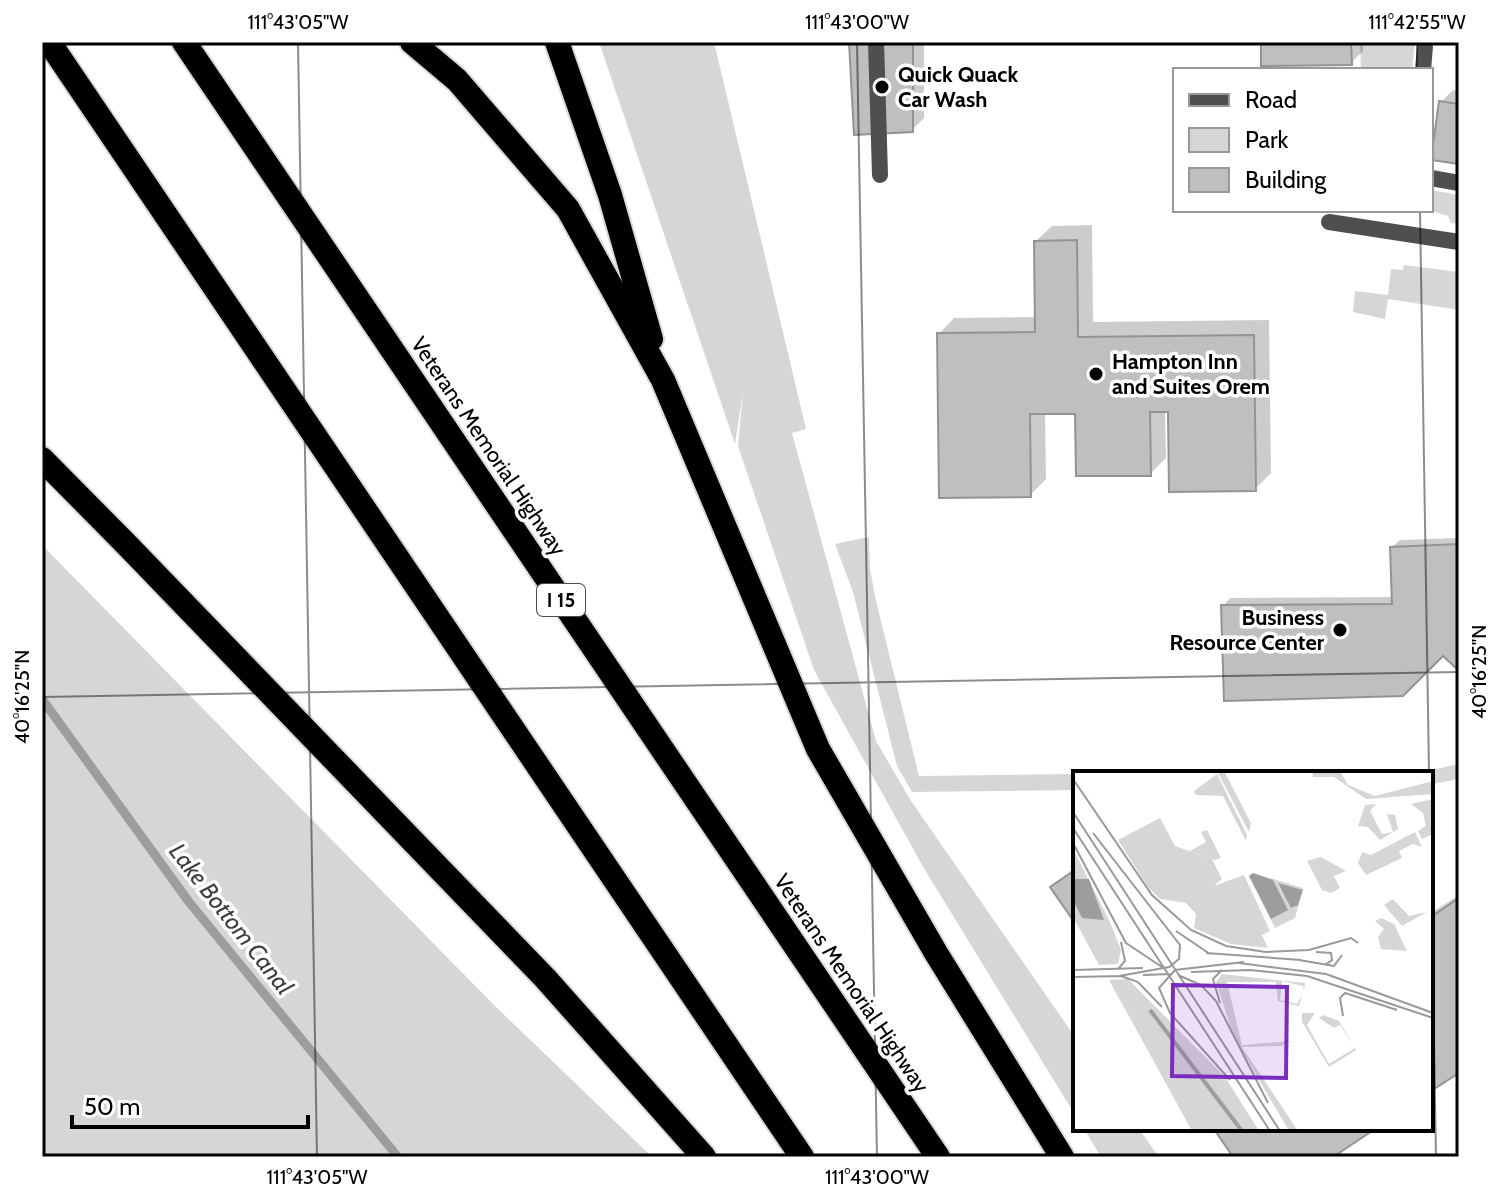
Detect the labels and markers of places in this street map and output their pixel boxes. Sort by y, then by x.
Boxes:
place label: Quick Quack Car Wash [898,61,1018,113]
marker: Quick Quack Car Wash [873,78,891,96]
place label: Hampton Inn and Suites Orem [1112,348,1270,400]
marker: Hampton Inn and Suites Orem [1087,365,1105,383]
place label: Business Resource Center [1169,604,1325,656]
marker: Business Resource Center [1331,621,1349,639]

